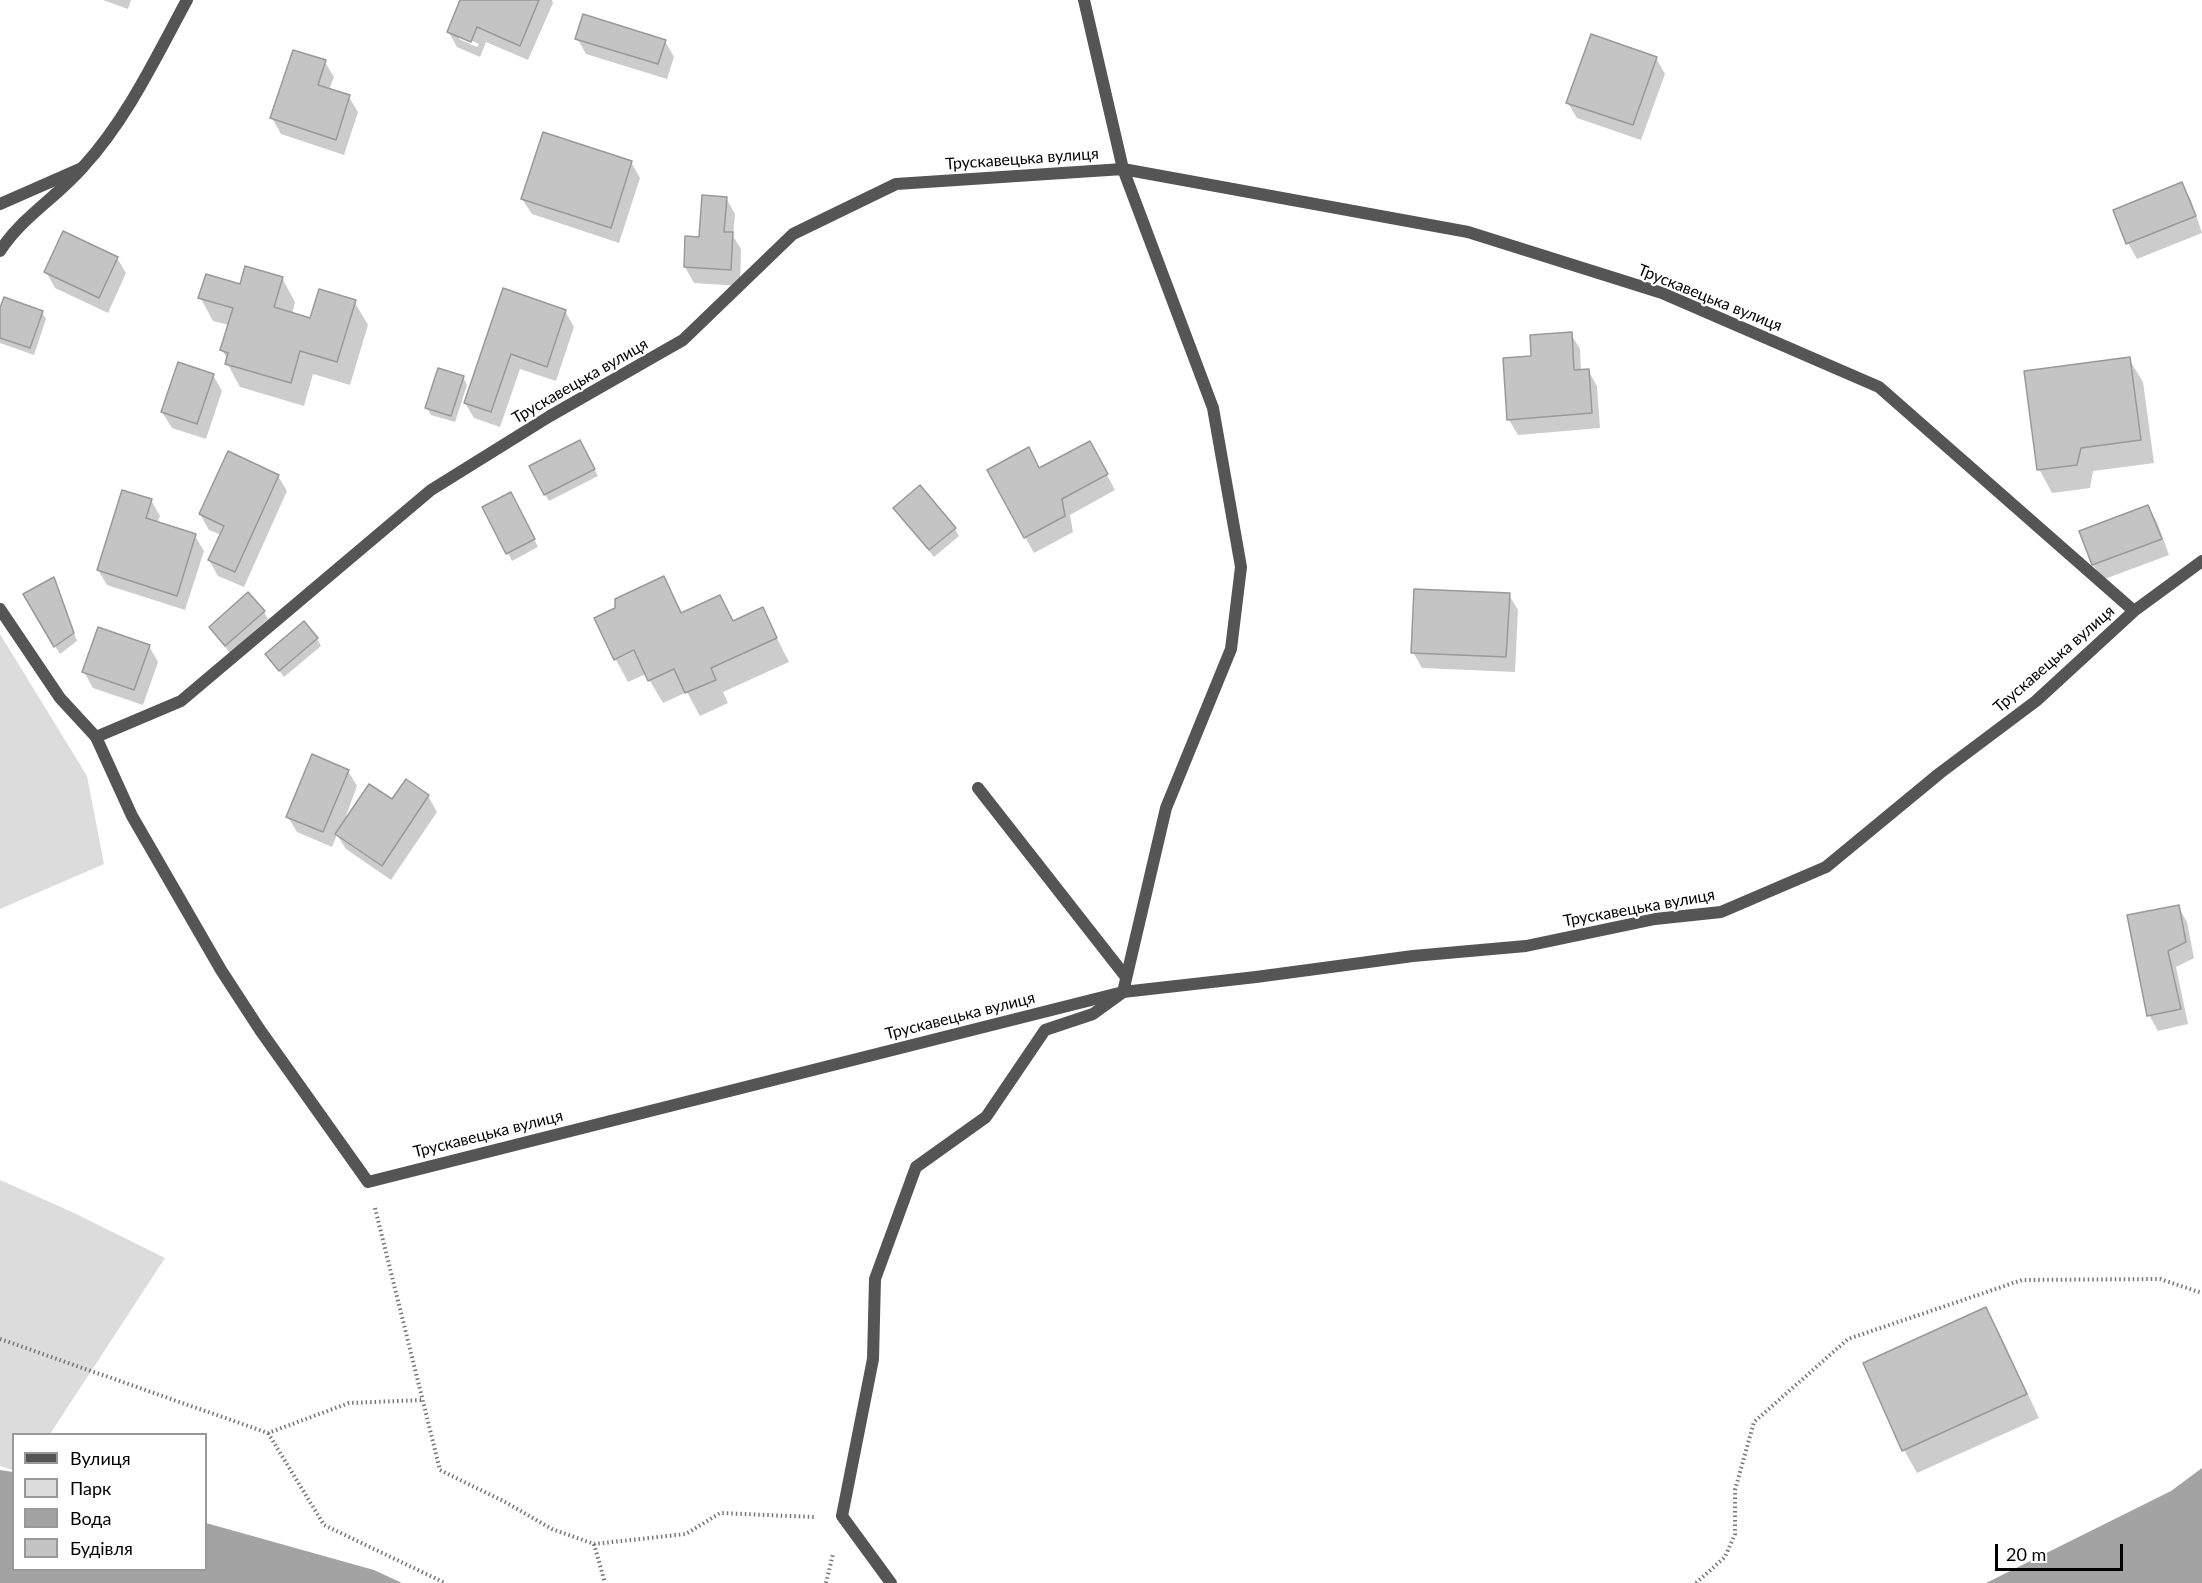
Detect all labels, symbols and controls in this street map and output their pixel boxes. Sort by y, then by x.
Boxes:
street label: Трускавецька вулиця [945,144,1099,174]
street label: Трускавецька вулиця [1635,260,1785,336]
street label: Трускавецька вулиця [509,334,651,428]
street label: Трускавецька вулиця [1990,601,2118,717]
street label: Трускавецька вулиця [1562,885,1716,931]
street label: Трускавецька вулиця [883,988,1037,1044]
street label: Трускавецька вулиця [411,1106,565,1162]
legend [12,1433,207,1571]
text: Вулиця [70,1447,131,1469]
text: Парк [70,1477,111,1499]
text: Вода [70,1507,111,1529]
scale bar [1998,1532,2126,1570]
text: Будівля [70,1537,133,1559]
text: 20 m [2006,1543,2046,1565]

